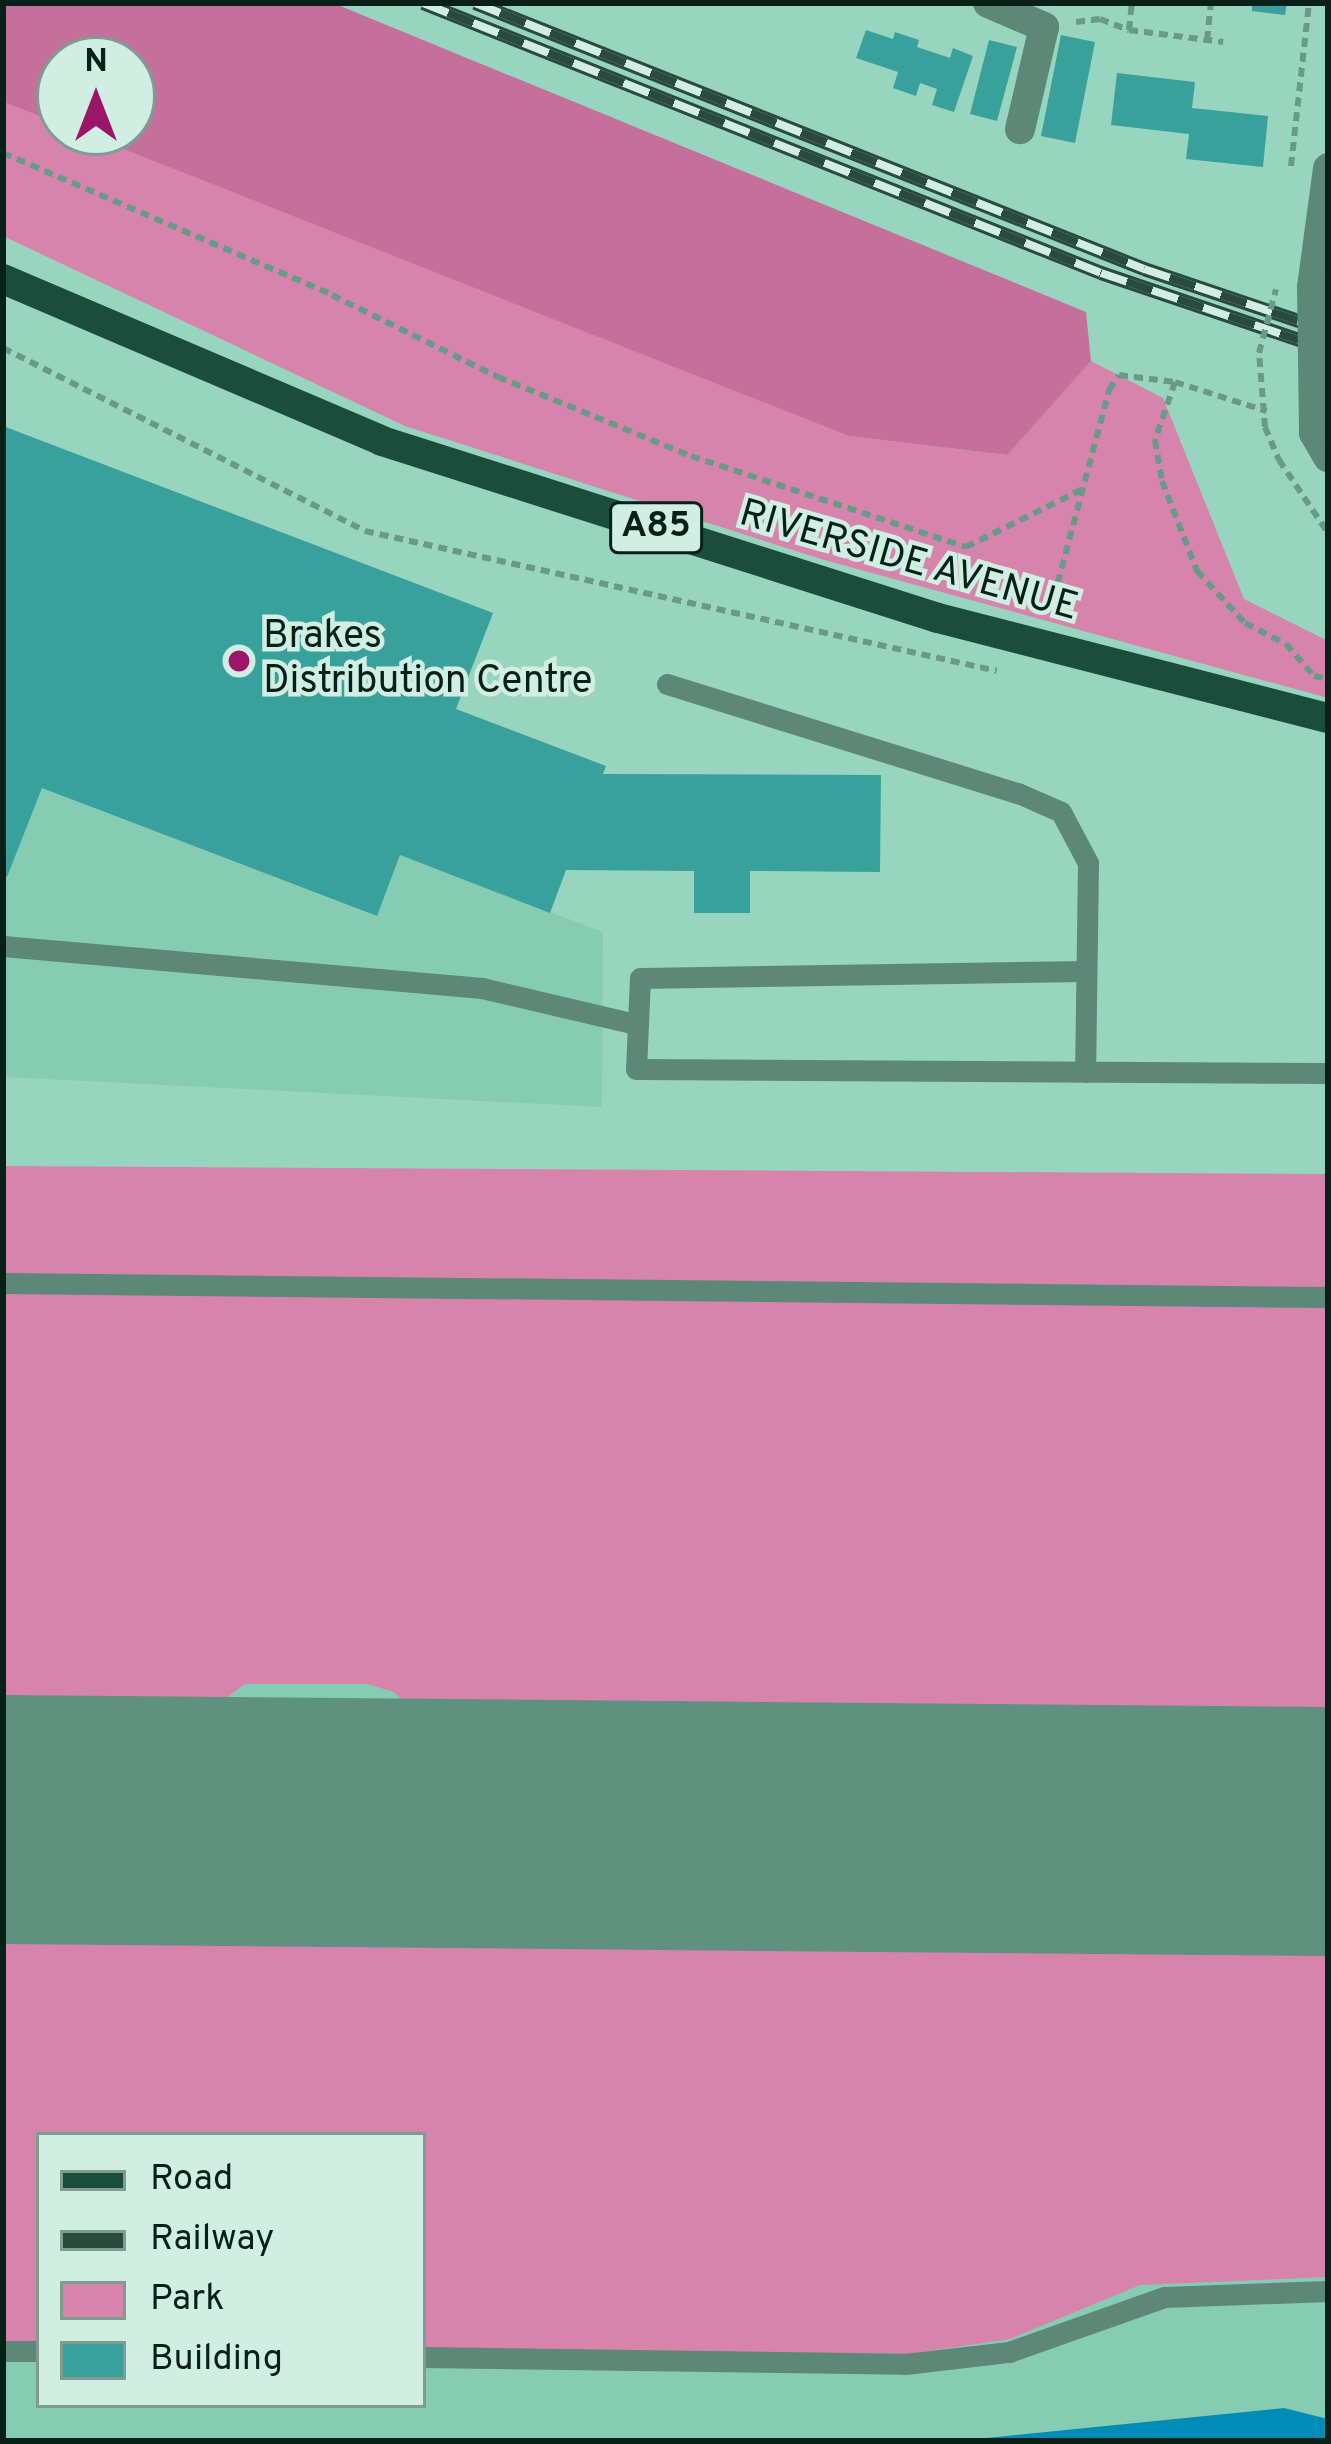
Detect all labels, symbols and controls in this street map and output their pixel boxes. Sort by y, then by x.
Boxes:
north arrow [36,36,156,156]
text: N [84,42,108,84]
street label: RIVERSIDE AVENUE [733,492,1083,634]
road number: A85 [608,498,704,558]
place label: Brakes Distribution Centre [263,616,592,707]
marker: Brakes Distribution Centre [226,648,252,674]
legend [36,2132,426,2408]
text: Road [150,2157,233,2203]
text: Railway [150,2217,274,2263]
text: Park [150,2277,224,2323]
text: Building [150,2337,283,2383]

